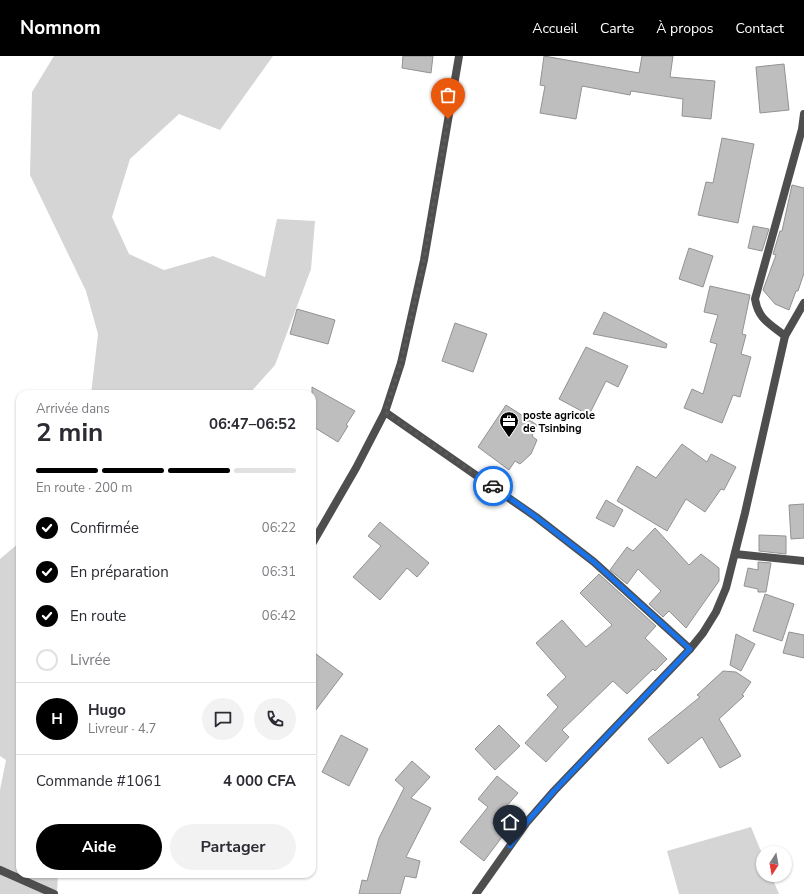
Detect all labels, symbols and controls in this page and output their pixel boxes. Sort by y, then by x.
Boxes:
text: Nomnom [20,15,101,41]
text: Accueil [532,19,578,38]
text: Carte [600,19,634,38]
text: À propos [656,19,714,38]
text: Contact [736,19,784,38]
pin [431,78,465,119]
icon: bag [437,84,459,106]
text: Arrivée dans [36,400,110,418]
place label: poste agricole de Tsinbing [523,408,595,436]
office icon: poste agricole de Tsinbing [498,410,520,438]
text: 06:47–06:52 [209,414,296,434]
text: 2 min [36,415,103,450]
courier [473,466,513,506]
icon: car [482,475,504,497]
text: En route · 200 m [36,479,132,497]
icon: check [36,517,58,539]
text: Confirmée [70,518,139,538]
text: 06:22 [262,519,296,537]
icon: check [36,561,58,583]
text: En préparation [70,562,169,582]
text: 06:31 [262,563,296,581]
icon: check [36,605,58,627]
text: En route [70,606,126,626]
text: 06:42 [262,607,296,625]
text: Livrée [70,650,111,670]
button: chat [202,698,244,740]
button: phone [254,698,296,740]
text: Hugo [88,700,126,720]
text: H [51,709,63,729]
text: Livreur · 4.7 [88,720,156,738]
text: Commande #1061 [36,771,162,791]
text: 4 000 CFA [223,771,296,791]
pin [493,805,527,846]
icon: home [499,811,521,833]
button: Aide [36,824,162,870]
button: Partager [170,824,296,870]
north arrow [756,846,792,882]
map controls [756,846,792,882]

